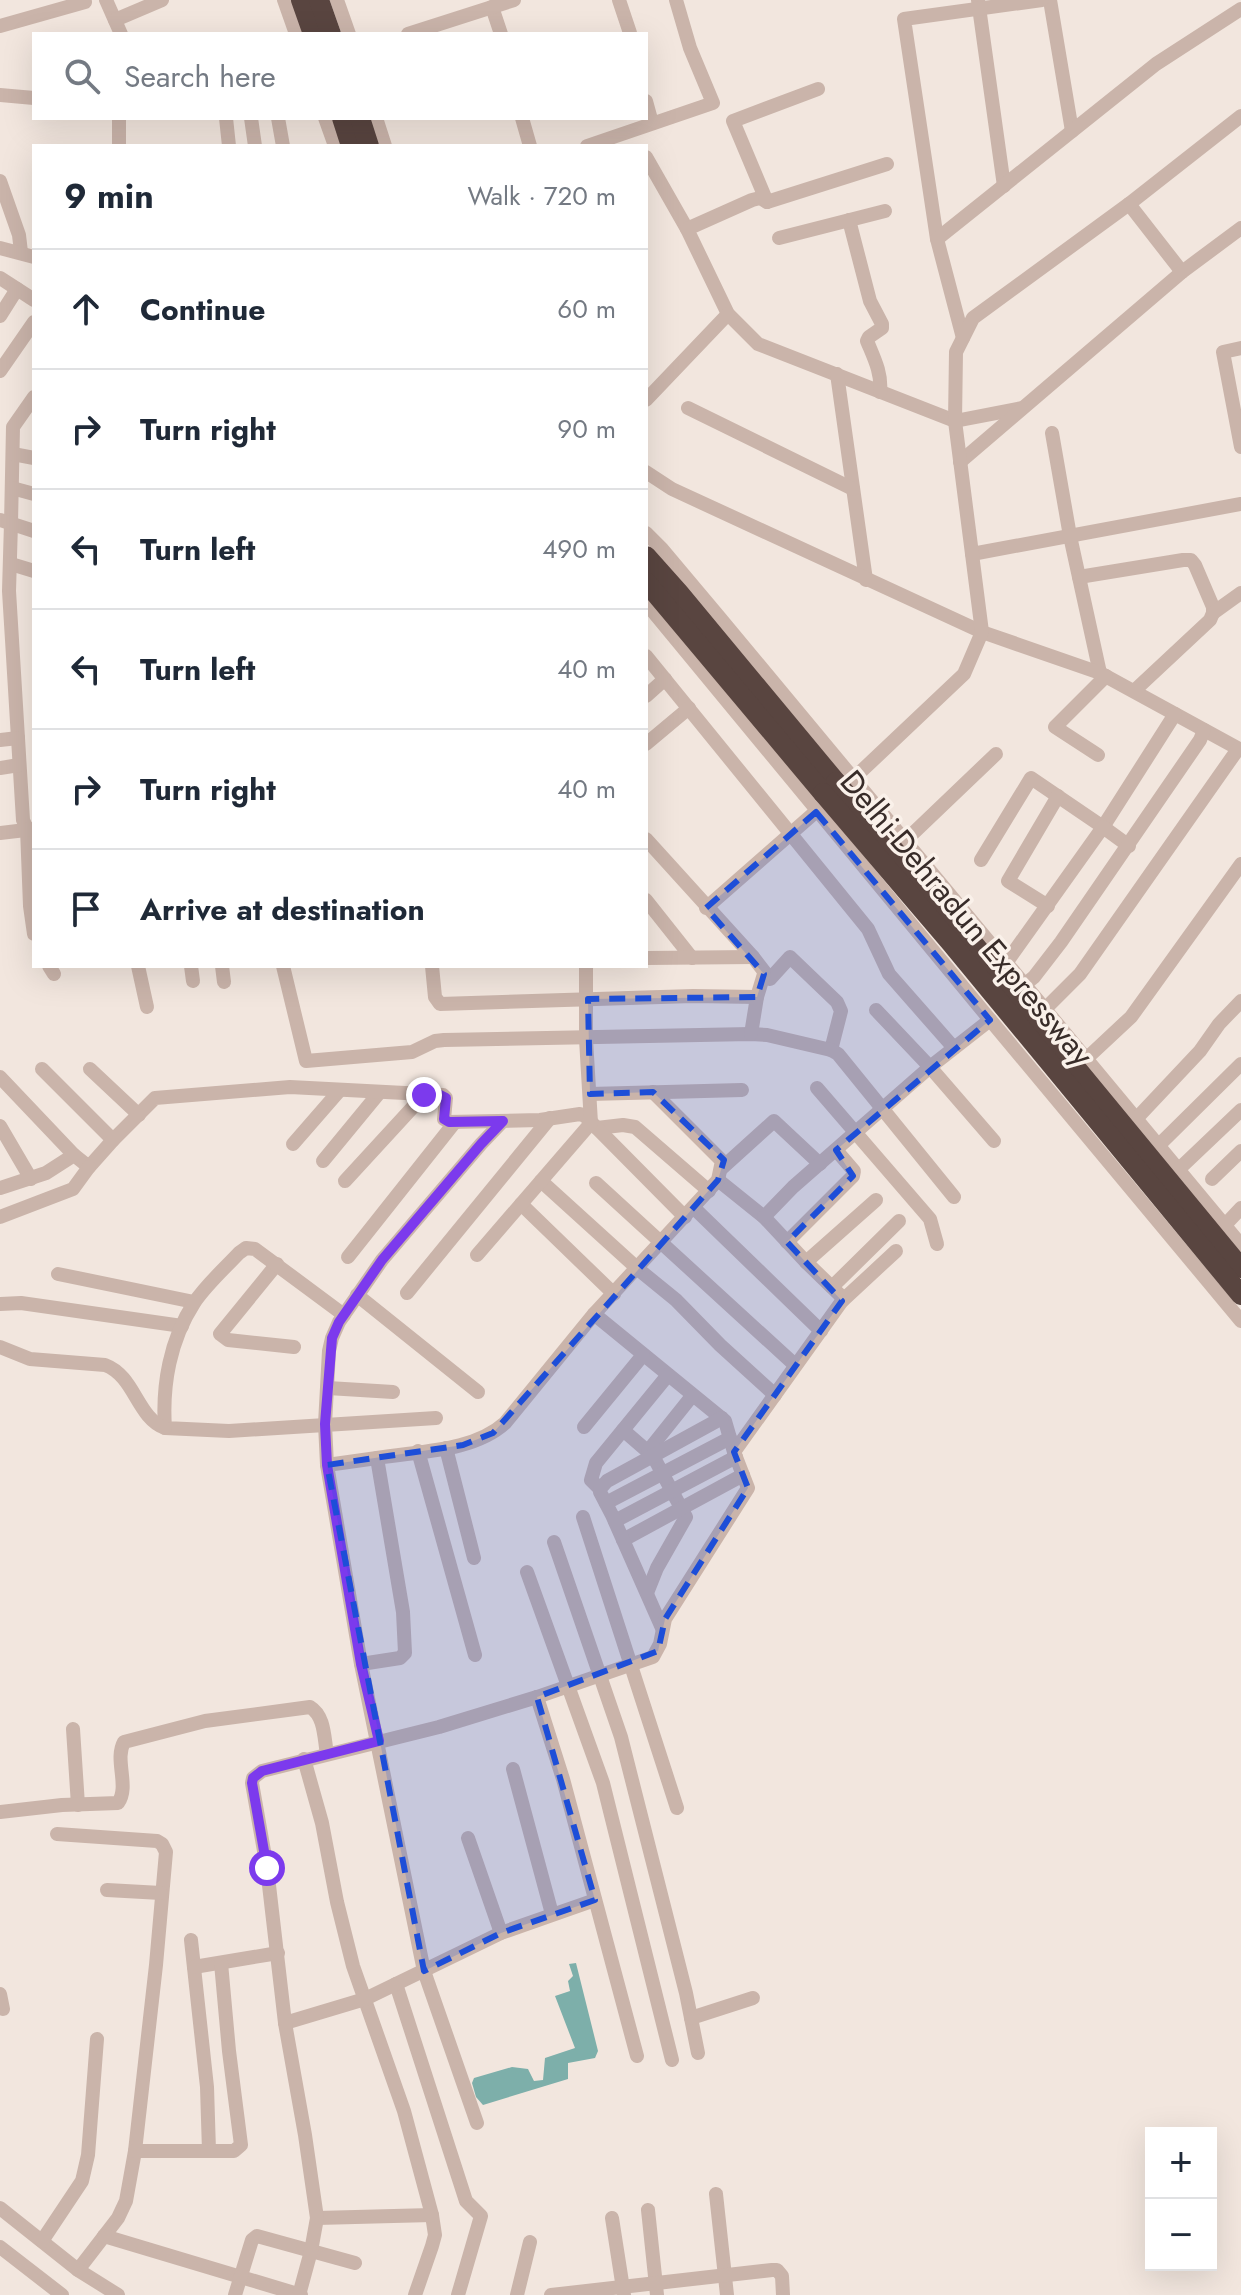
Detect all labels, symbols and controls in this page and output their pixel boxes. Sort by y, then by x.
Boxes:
search box [32,32,648,120]
icon: search [60,54,104,98]
text: Search here [124,55,276,98]
text: 9 min [64,172,154,221]
text: Walk · 720 m [467,177,616,215]
icon: ahead [64,287,108,331]
text: Continue [140,288,266,331]
text: 60 m [557,290,616,328]
icon: right [64,407,108,451]
text: Turn right [140,408,276,451]
text: 90 m [557,410,616,448]
icon: left [64,527,108,571]
text: Turn left [140,528,255,571]
text: 490 m [542,530,616,568]
icon: left [64,647,108,691]
text: Turn left [140,648,255,691]
text: 40 m [557,650,616,688]
street label: Delhi-Dehradun Expressway [829,760,1105,1076]
icon: right [64,767,108,811]
text: Turn right [140,768,276,811]
text: 40 m [557,770,616,808]
icon: arrive [64,887,108,931]
text: Arrive at destination [140,888,425,931]
route end [406,1077,442,1113]
route start [249,1850,285,1886]
map controls [1145,2127,1217,2271]
button: + [1145,2127,1217,2199]
button: − [1145,2199,1217,2271]

